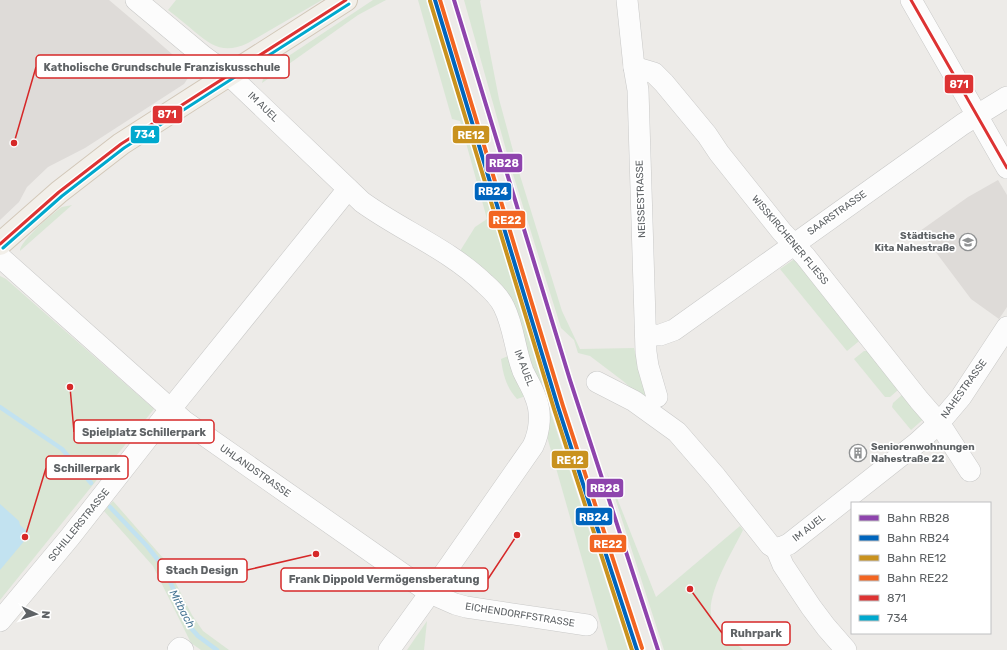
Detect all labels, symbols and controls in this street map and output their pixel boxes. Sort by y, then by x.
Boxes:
callout: Katholische Grundschule Franziskusschule [36,55,289,78]
text: Katholische Grundschule Franziskusschule [44,61,281,74]
line badge: 871 [944,74,974,94]
text: 871 [949,78,969,91]
street label: IM AUEL [245,89,281,125]
line badge: 871 [152,105,183,124]
text: 871 [157,108,177,121]
line badge: 734 [130,125,160,144]
line badge: RE12 [452,125,490,144]
text: 734 [134,128,156,141]
text: RE12 [457,129,485,142]
line badge: RB28 [485,153,523,173]
text: RB28 [489,157,519,170]
street label: NEISSESTRASSE [634,160,648,238]
line badge: RB24 [474,182,512,201]
text: RB24 [478,185,508,198]
street label: SAARSTRASSE [805,188,869,238]
street label: WISSKIRCHENER FLIESS [749,193,831,287]
line badge: RE22 [488,210,526,229]
text: RE22 [493,214,521,227]
place label: Städtische Kita Nahestraße [874,230,955,254]
school or university icon: Städtische Kita Nahestraße [958,232,978,252]
street label: IM AUEL [512,348,537,388]
street label: NAHESTRASSE [938,357,990,421]
callout: Spielplatz Schillerpark [74,420,214,443]
text: Spielplatz Schillerpark [82,426,207,439]
place label: Seniorenwohnungen Nahestraße 22 [871,441,975,465]
street label: UHLANDSTRASSE [217,442,293,500]
building icon: Seniorenwohnungen Nahestraße 22 [848,443,868,463]
line badge: RE12 [551,450,589,469]
text: RE12 [556,454,584,467]
callout: Schillerpark [46,456,128,479]
text: Schillerpark [54,462,121,475]
line badge: RB28 [586,478,624,498]
text: RB28 [590,482,620,495]
street label: SCHILLERSTRASSE [46,486,112,564]
legend [851,502,991,634]
line badge: RB24 [575,507,613,526]
text: RB24 [579,511,609,524]
street label: IM AUEL [790,511,828,544]
text: Bahn RB28 [887,511,950,525]
text: Bahn RB24 [887,531,950,545]
line badge: RE22 [589,534,627,553]
text: RE22 [594,538,622,551]
text: Bahn RE12 [887,551,946,565]
callout: Stach Design [158,559,247,582]
text: Stach Design [166,564,238,577]
callout: Frank Dippold Vermögensberatung [281,568,488,591]
text: Bahn RE22 [887,571,948,585]
text: Frank Dippold Vermögensberatung [289,573,479,586]
water label: Mitbach [167,588,198,631]
text: 871 [887,591,906,605]
north arrow [16,594,56,634]
street label: EICHENDORFFSTRASSE [464,600,576,630]
text: N [39,610,52,619]
text: 734 [887,611,908,625]
callout: Ruhrpark [722,622,790,645]
text: Ruhrpark [730,627,782,640]

